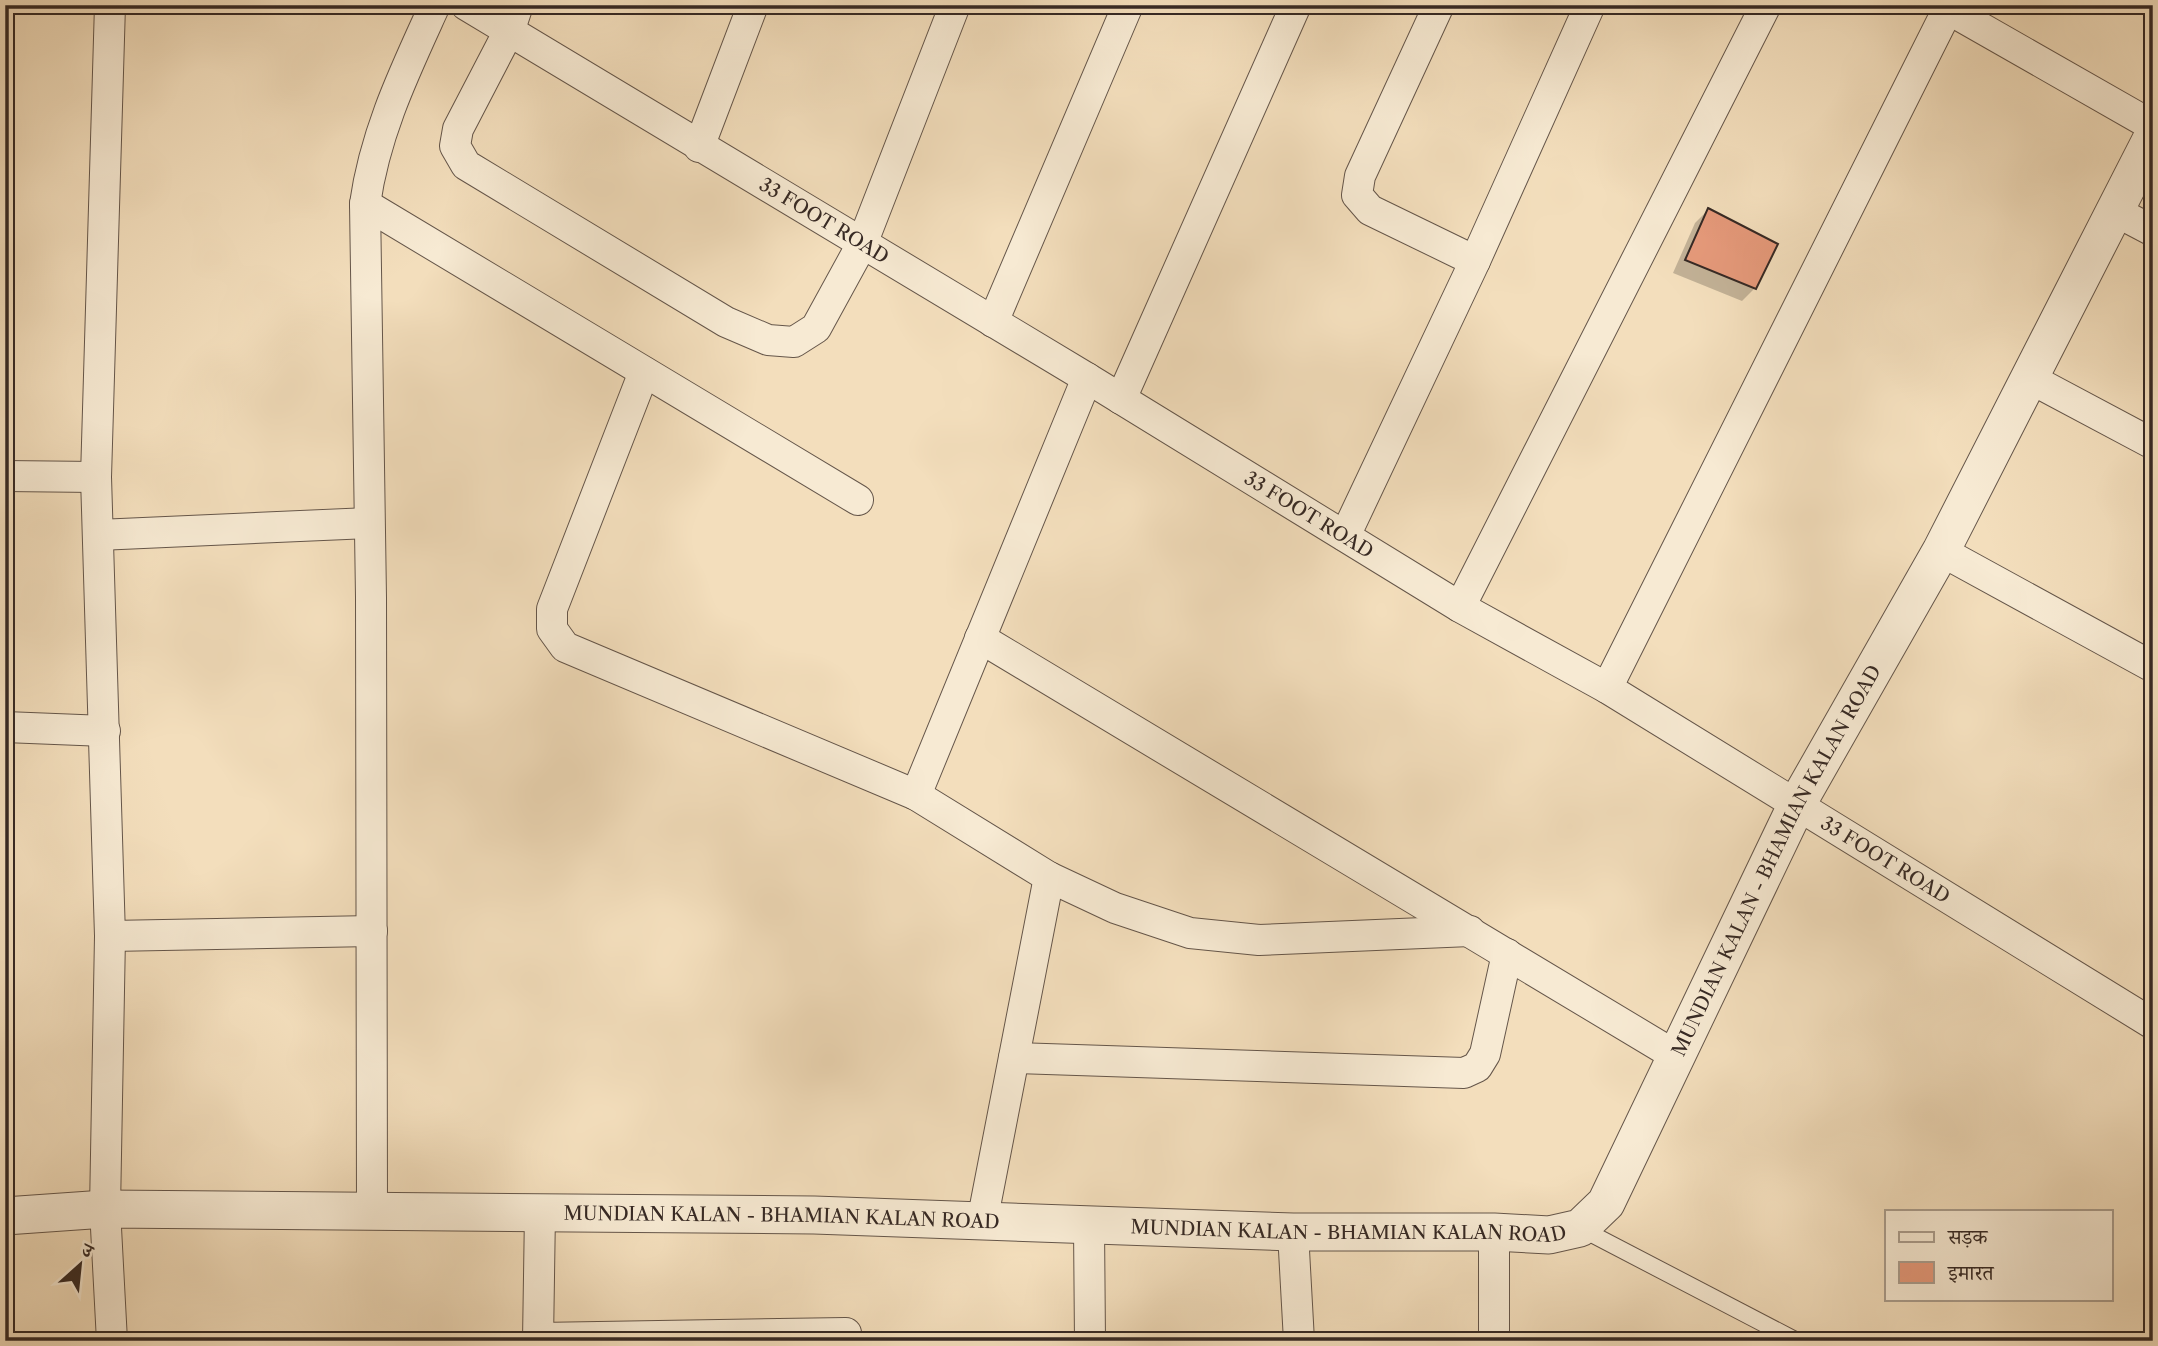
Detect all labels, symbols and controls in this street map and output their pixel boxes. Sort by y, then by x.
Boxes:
street label: 33 FOOT ROAD [755,172,893,268]
street label: 33 FOOT ROAD [1240,466,1378,563]
street label: MUNDIAN KALAN - BHAMIAN KALAN ROAD [1667,661,1885,1060]
street label: 33 FOOT ROAD [1817,811,1954,908]
street label: MUNDIAN KALAN - BHAMIAN KALAN ROAD [564,1201,1000,1233]
legend [1885,1210,2112,1300]
street label: MUNDIAN KALAN - BHAMIAN KALAN ROAD [1130,1215,1569,1247]
text: सड़क [1947,1224,1988,1249]
north arrow [46,1230,116,1300]
text: उ [76,1237,98,1263]
text: इमारत [1947,1260,1995,1285]

